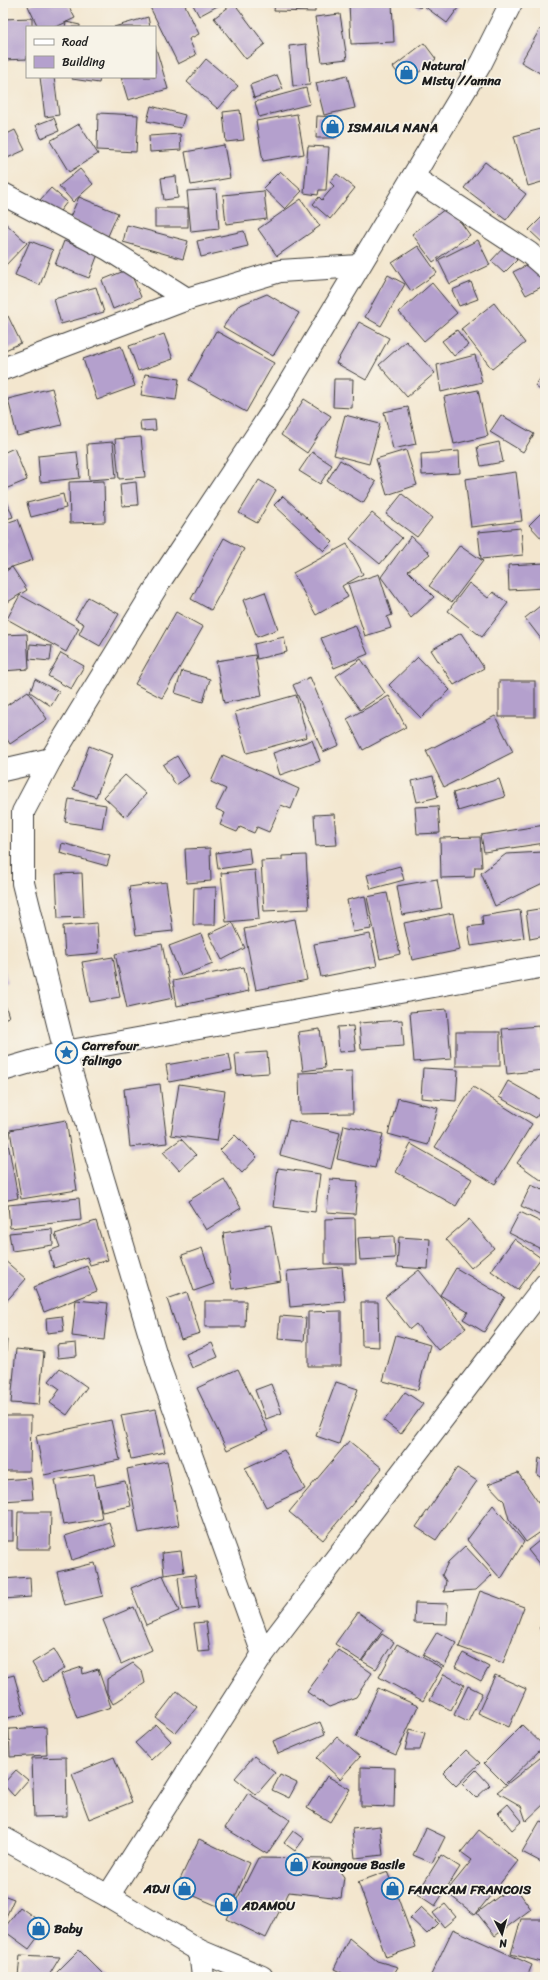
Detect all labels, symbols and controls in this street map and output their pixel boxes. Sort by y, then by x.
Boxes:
legend [26,26,156,78]
text: Road [62,31,89,53]
text: Building [62,51,105,73]
place label: Natural Misty //amna [421,54,501,92]
shop icon: Natural Misty //amna [393,59,419,85]
shop icon: ISMAILA NANA [319,114,345,140]
place label: ISMAILA NANA [347,116,438,139]
place label: Carrefour falingo [81,1034,140,1072]
place icon: Carrefour falingo [54,1039,80,1065]
shop icon: Koungoue Basile [283,1851,309,1877]
place label: Koungoue Basile [311,1853,406,1876]
shop icon: ADJI [172,1875,198,1901]
shop icon: FANCKAM FRANCOIS [379,1876,405,1902]
place label: ADJI [143,1877,171,1900]
place label: FANCKAM FRANCOIS [407,1878,532,1901]
shop icon: ADAMOU [213,1892,239,1918]
place label: ADAMOU [241,1894,296,1917]
north arrow [482,1914,522,1954]
shop icon: Baby [25,1915,51,1941]
place label: Baby [54,1917,84,1940]
text: N [498,1933,509,1953]

